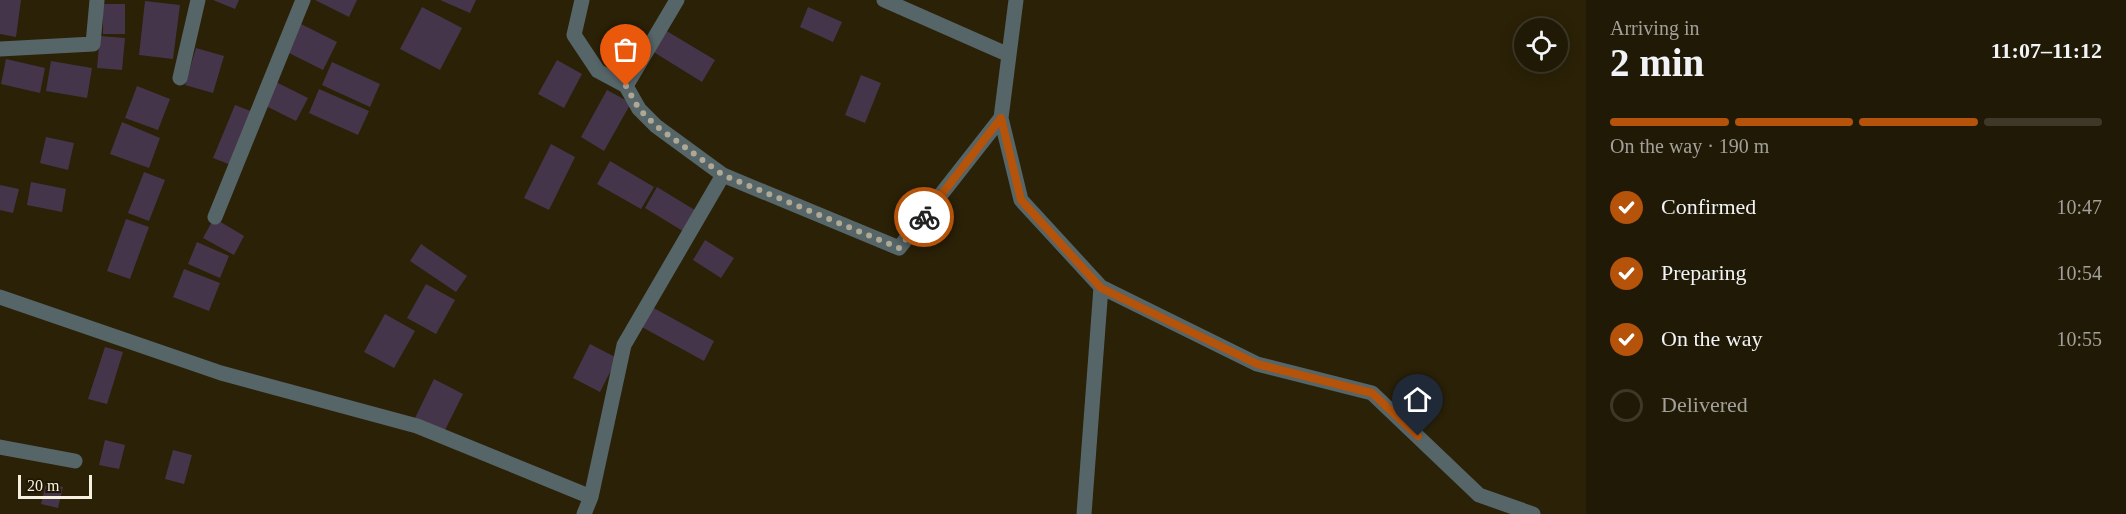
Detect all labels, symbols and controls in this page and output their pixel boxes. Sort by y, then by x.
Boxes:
text: Arriving in [1610,17,1699,39]
map controls [1514,18,1568,72]
button: locate [1514,18,1568,72]
pin [600,24,651,86]
icon: bag [609,33,642,66]
text: 11:07–11:12 [1991,38,2102,63]
text: 2 min [1610,41,1704,84]
text: On the way · 190 m [1610,135,1769,157]
courier [894,187,954,247]
icon: check [1610,191,1643,224]
text: Confirmed [1661,194,1756,219]
text: 10:47 [2056,196,2102,218]
icon: bike [908,201,941,234]
icon: check [1610,257,1643,290]
text: Preparing [1661,260,1747,285]
text: 10:54 [2056,262,2102,284]
icon: check [1610,323,1643,356]
text: On the way [1661,326,1762,351]
text: 10:55 [2056,328,2102,350]
pin [1392,374,1443,436]
icon: home [1401,383,1434,416]
text: Delivered [1661,392,1748,417]
scale bar [18,472,92,500]
text: 20 m [27,477,59,494]

